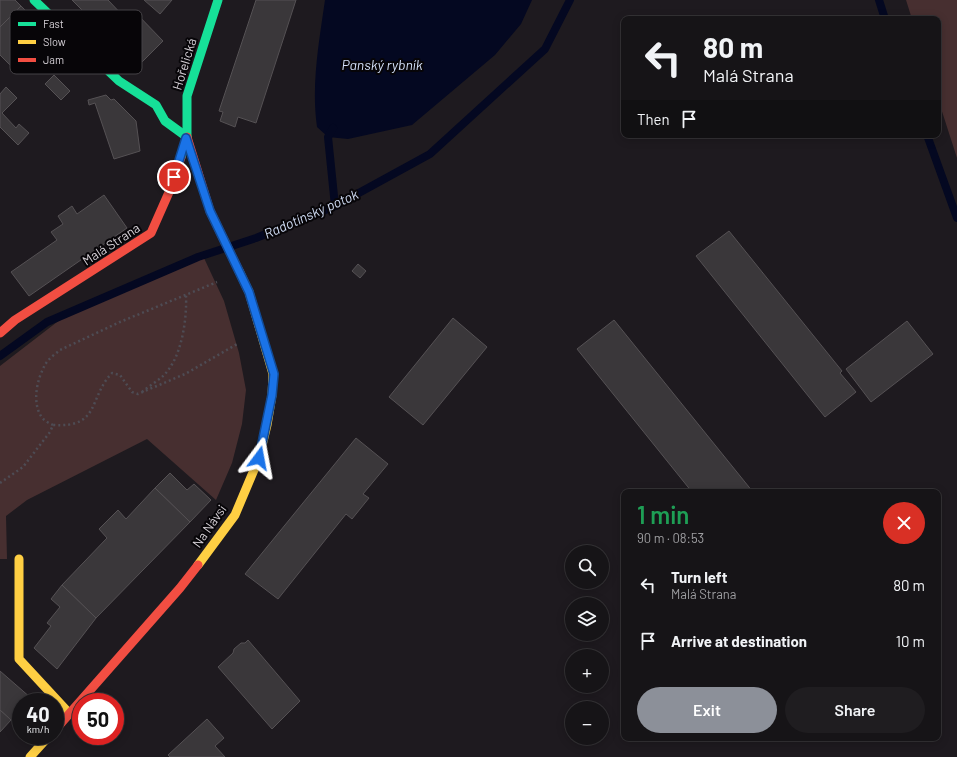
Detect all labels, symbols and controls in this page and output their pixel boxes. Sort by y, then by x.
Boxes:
legend [10,10,142,74]
text: Fast [43,17,64,30]
text: 80 m [703,30,763,64]
icon: left [637,32,689,84]
text: Slow [43,35,66,48]
street label: Hořelická [169,36,199,92]
text: Jam [43,53,64,66]
water label: Panský rybník [342,56,423,73]
text: Malá Strana [703,64,794,86]
icon: arrive [678,108,700,130]
text: Then [637,110,670,128]
pin [157,160,191,194]
icon: arrive [163,166,185,188]
water label: Radotínský potok [261,185,361,242]
street label: Malá Strana [79,219,143,269]
position arrow [238,437,280,479]
text: 1 min [637,500,689,529]
street label: Na Návsi [188,501,230,551]
button: close [883,502,925,544]
text: 90 m · 08:53 [637,530,704,546]
map controls [565,545,609,745]
button: search [565,545,609,589]
text: Turn left [671,568,727,586]
icon: left [637,574,659,596]
text: 80 m [893,576,925,594]
text: Malá Strana [671,586,736,602]
button: layers [565,597,609,641]
icon: arrive [637,630,659,652]
text: Arrive at destination [671,632,807,650]
text: 10 m [896,632,925,650]
button: + [565,649,609,693]
button: Exit [637,687,777,733]
button: Share [785,687,925,733]
speed limit sign: 50 [72,693,124,745]
button: − [565,701,609,745]
text: 40 [26,702,50,726]
text: km/h [27,723,49,735]

